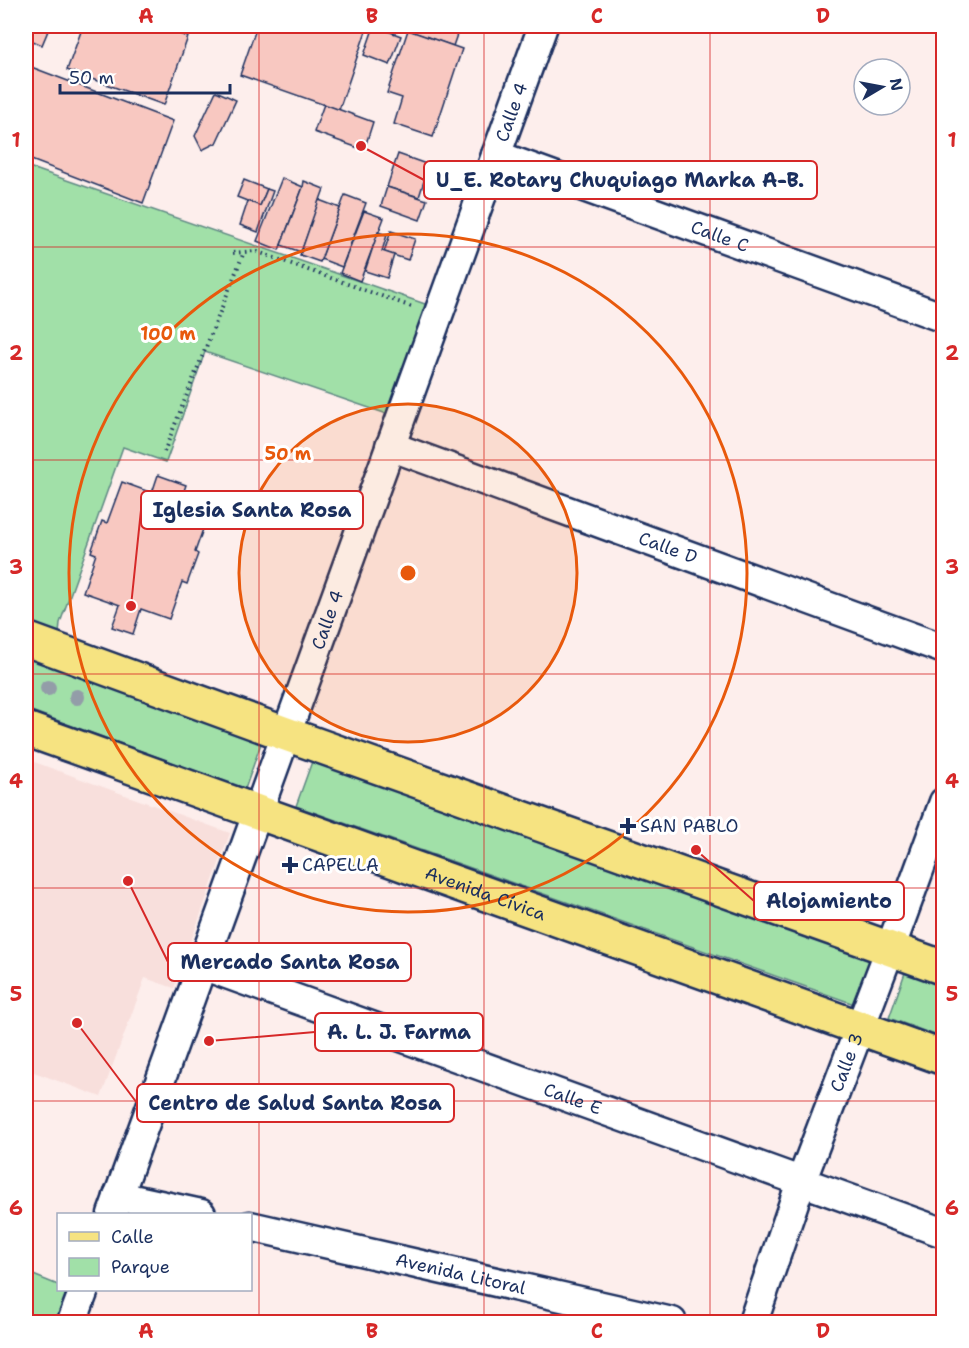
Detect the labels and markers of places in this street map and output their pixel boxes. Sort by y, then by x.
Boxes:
callout: U_E. Rotary Chuquiago Marka A-B. [424,161,817,199]
callout: Iglesia Santa Rosa [141,491,363,529]
centre of rings [398,563,418,583]
place label: SAN PABLO [640,814,738,838]
marker: SAN PABLO [621,819,635,833]
place label: CAPELLA [302,853,379,877]
marker: CAPELLA [283,858,297,872]
callout: Alojamiento [754,882,904,920]
callout: Mercado Santa Rosa [168,943,411,981]
callout: A. L. J. Farma [315,1013,483,1051]
callout: Centro de Salud Santa Rosa [137,1084,454,1122]

